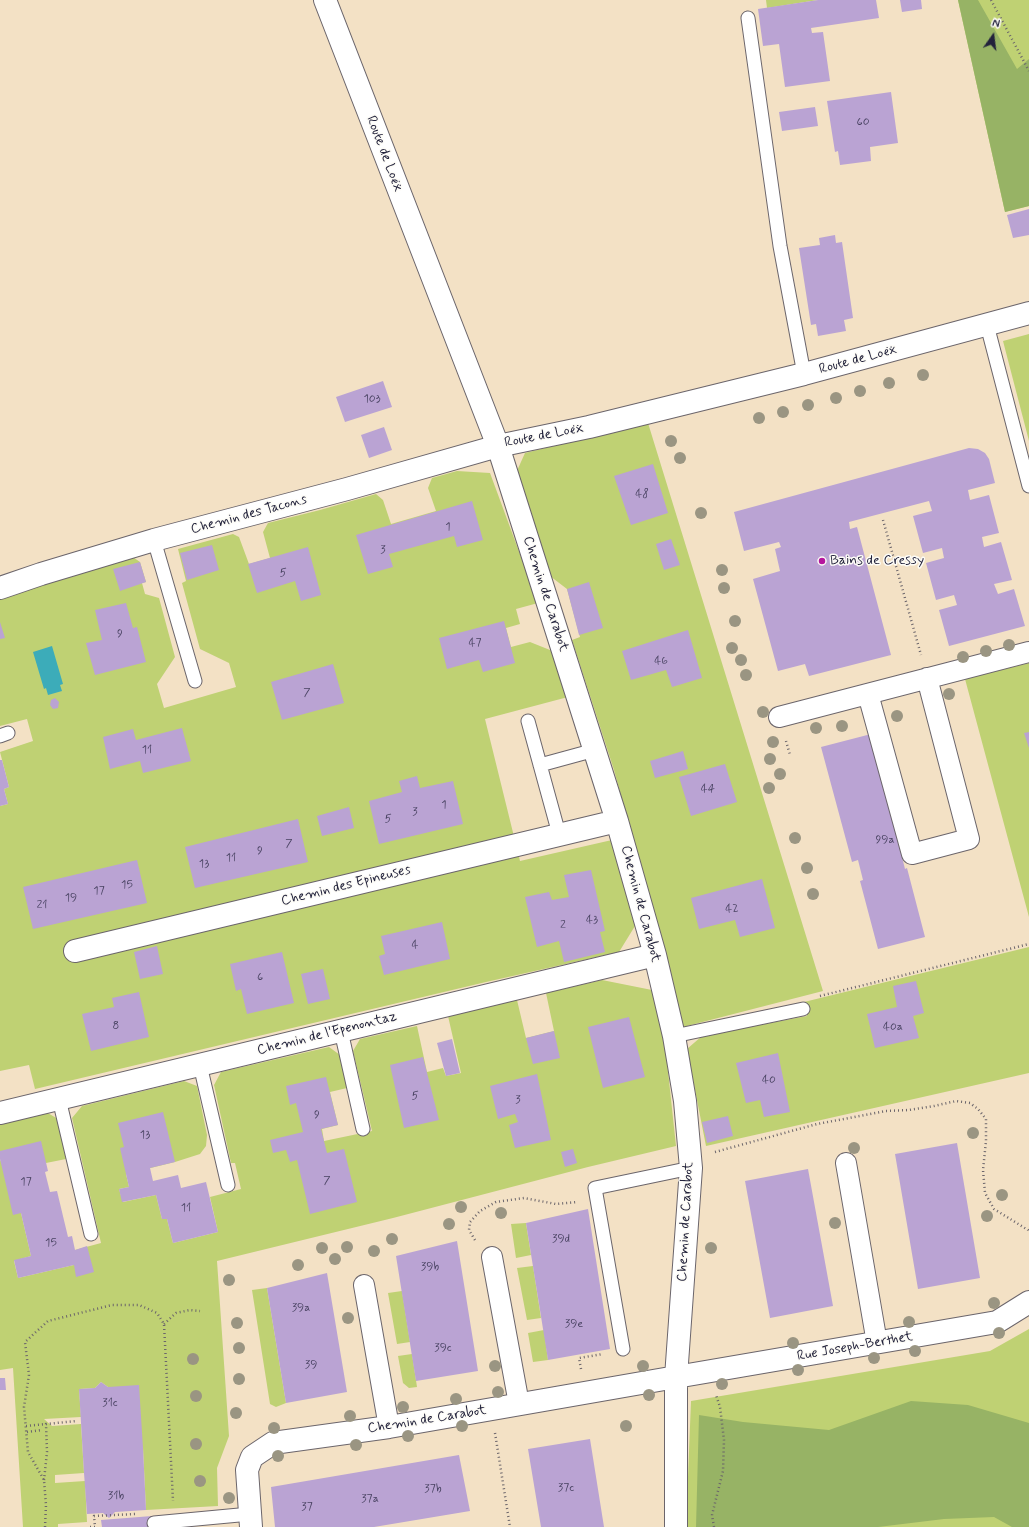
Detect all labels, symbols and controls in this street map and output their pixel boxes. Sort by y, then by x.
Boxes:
north arrow [973,16,1013,56]
text: N [991,17,1001,32]
street label: Route de Loëx [362,114,406,194]
house number: 60 [856,115,870,129]
street label: Route de Loëx [817,342,899,378]
house number: 103 [363,392,381,406]
street label: Route de Loëx [503,420,585,452]
house number: 48 [635,487,649,501]
street label: Chemin des Tacons [189,491,309,539]
house number: 1 [445,520,451,534]
street label: Chemin de Carabot [518,534,572,654]
house number: 3 [380,543,386,557]
place label: Bains de Cressy [830,553,924,569]
marker: Bains de Cressy [817,556,827,566]
house number: 5 [279,566,287,580]
house number: 9 [117,627,123,641]
house number: 47 [468,636,482,650]
house number: 46 [654,654,668,668]
house number: 7 [303,686,311,700]
house number: 11 [142,743,152,757]
house number: 44 [701,782,715,796]
house number: 1 [441,798,447,812]
house number: 3 [412,805,418,819]
house number: 5 [384,812,392,826]
house number: 99a [875,833,895,847]
house number: 7 [285,837,293,851]
house number: 9 [257,844,263,858]
street label: Chemin de Carabot [616,844,664,964]
house number: 11 [226,851,236,865]
house number: 13 [199,857,209,871]
street label: Chemin des Epineuses [280,862,412,910]
house number: 15 [121,878,133,892]
house number: 17 [93,884,105,898]
house number: 19 [65,891,77,905]
house number: 21 [36,898,48,912]
house number: 42 [725,902,739,916]
house number: 43 [586,913,598,927]
house number: 2 [560,918,566,932]
house number: 4 [412,938,418,952]
house number: 6 [257,970,263,984]
street label: Chemin de l'Epenontaz [255,1009,399,1059]
house number: 8 [113,1019,119,1033]
house number: 40a [883,1020,903,1034]
house number: 40 [762,1073,776,1087]
house number: 5 [411,1089,419,1103]
house number: 3 [515,1093,521,1107]
house number: 9 [314,1108,320,1122]
house number: 13 [140,1128,150,1142]
street label: Chemin de Carabot [674,1162,698,1282]
house number: 7 [323,1174,331,1188]
house number: 17 [20,1175,32,1189]
house number: 11 [181,1201,191,1215]
house number: 39d [552,1232,570,1246]
house number: 15 [45,1236,57,1250]
house number: 39b [421,1260,439,1274]
house number: 39a [292,1301,310,1315]
house number: 39e [565,1317,583,1331]
street label: Rue Joseph-Berthet [796,1329,914,1365]
house number: 39c [434,1341,452,1355]
house number: 39 [305,1358,317,1372]
house number: 31c [102,1396,118,1410]
street label: Chemin de Carabot [366,1402,488,1438]
house number: 37c [558,1481,574,1495]
house number: 37b [424,1482,442,1496]
house number: 31b [108,1489,124,1503]
house number: 37a [361,1492,379,1506]
house number: 37 [301,1500,313,1514]

